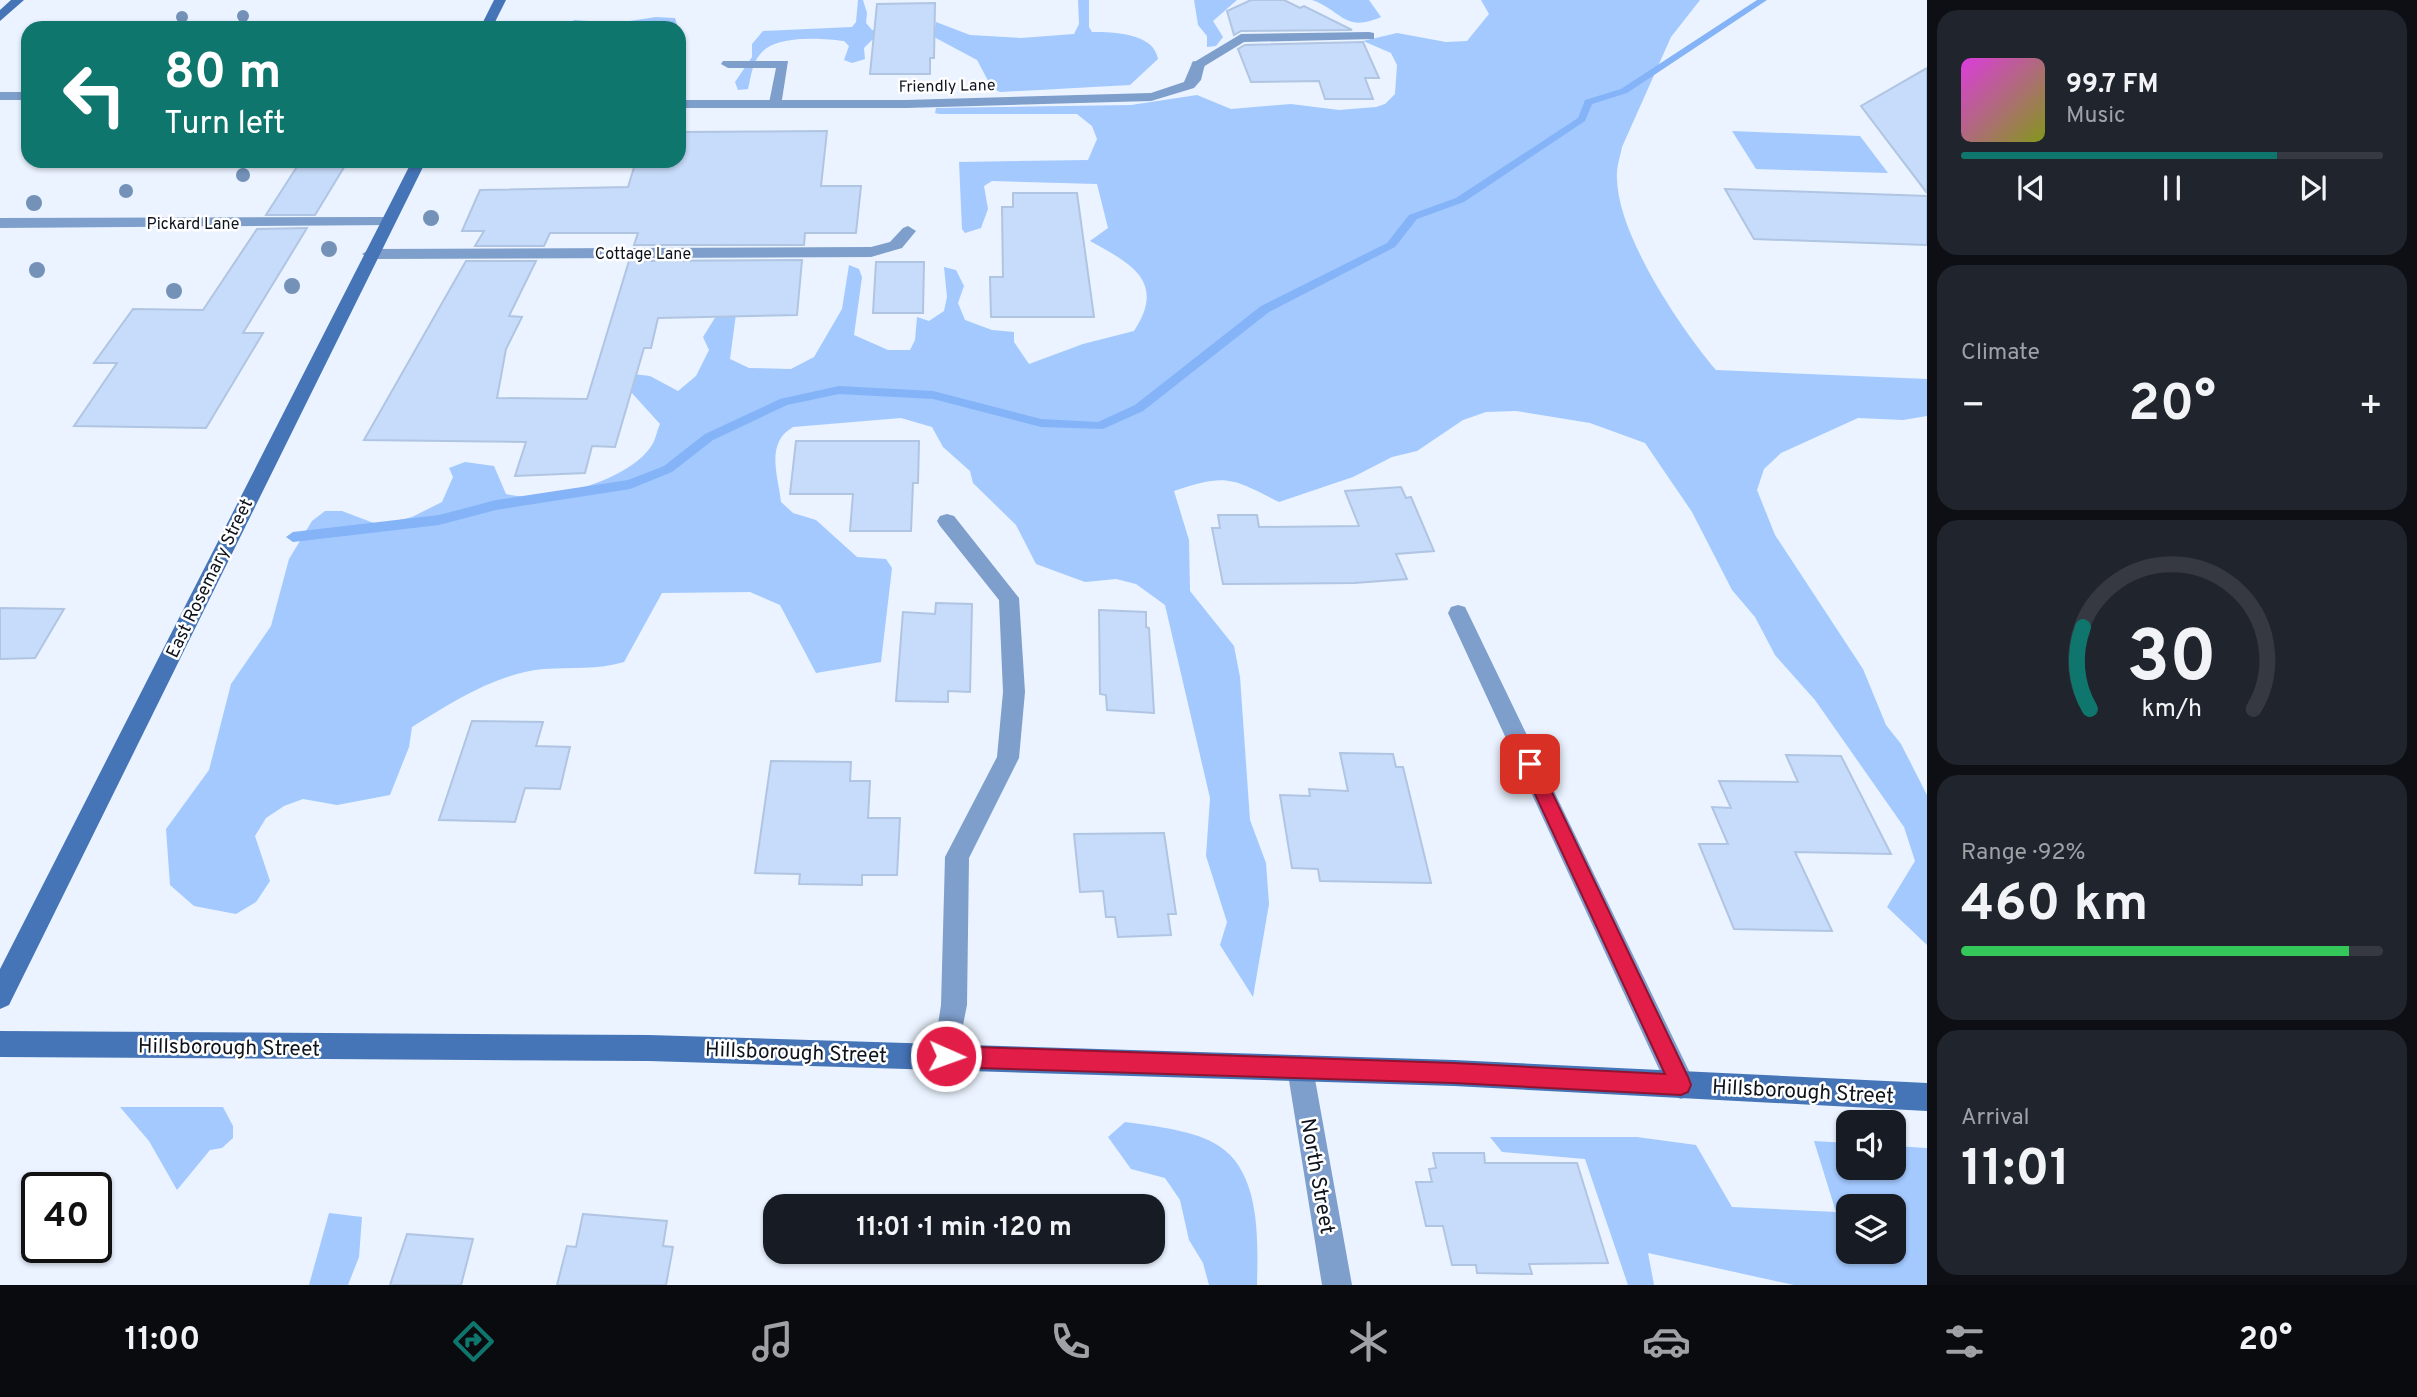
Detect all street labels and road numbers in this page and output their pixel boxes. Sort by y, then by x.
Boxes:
street label: Friendly Lane [898,76,996,98]
street label: Pickard Lane [147,215,239,235]
street label: Cottage Lane [595,245,691,265]
street label: East Rosemary Street [162,495,259,662]
street label: Hillsborough Street [138,1033,320,1064]
street label: Hillsborough Street [704,1037,887,1070]
street label: Hillsborough Street [1711,1074,1895,1111]
street label: North Street [1293,1116,1340,1236]

